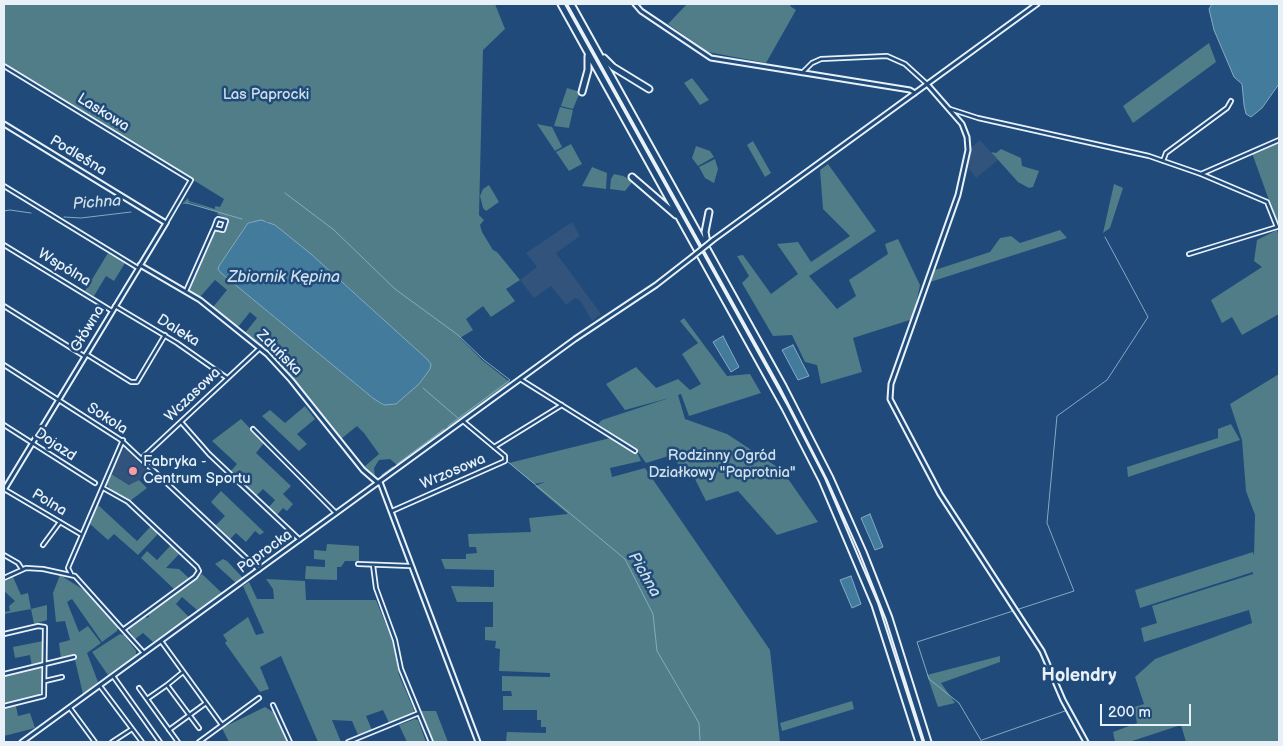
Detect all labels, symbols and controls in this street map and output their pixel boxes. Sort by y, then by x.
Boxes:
park label: Las Paprocki [223,86,309,104]
street label: Laskowa [74,90,132,136]
street label: Podleśna [46,132,110,180]
water label: Pichna [72,192,122,214]
street label: Wspólna [34,245,94,291]
water label: Zbiornik Kępina [228,268,340,288]
street label: Główna [67,302,109,356]
street label: Daleka [153,311,203,351]
street label: Zduńska [252,326,306,380]
street label: Wczasowa [161,364,225,426]
street label: Sokola [83,399,131,439]
street label: Dojazd [31,425,79,465]
park label: Rodzinny Ogród Działkowy "Paprotnia" [648,447,796,482]
street label: Wrzosowa [418,450,488,494]
place label: Fabryka - Centrum Sportu [143,453,251,488]
marker: Fabryka - Centrum Sportu [127,465,139,477]
street label: Polna [28,486,70,520]
street label: Paprocka [234,526,296,578]
water label: Pichna [623,549,665,601]
district label: Holendry [1042,665,1116,687]
scale bar [1103,694,1194,726]
text: 200 m [1108,703,1151,722]

